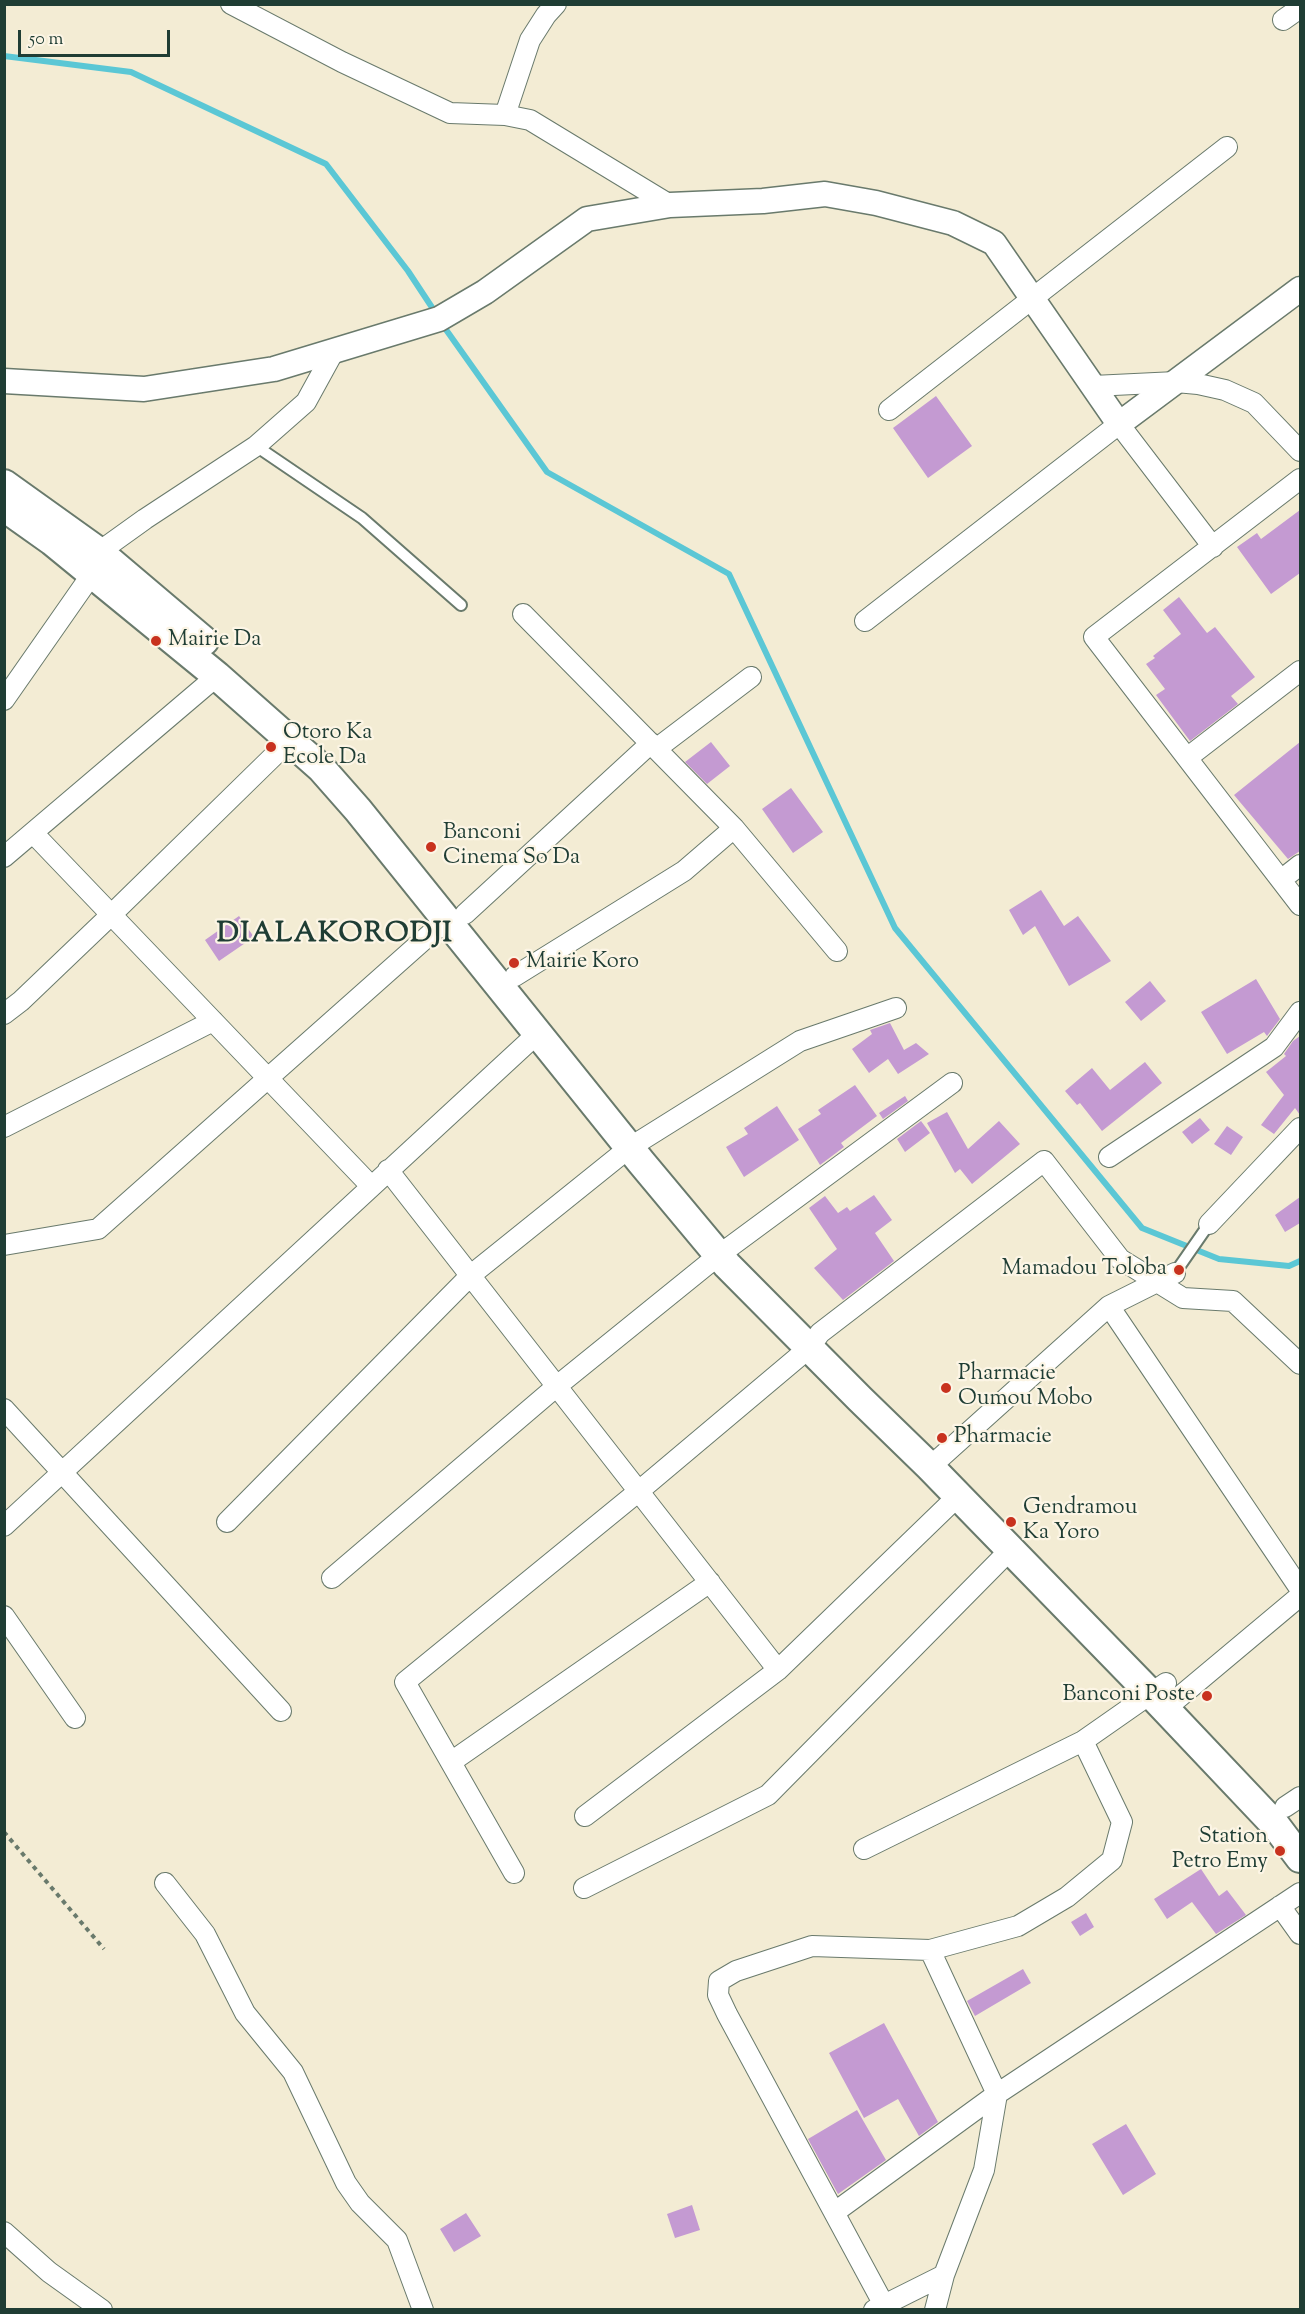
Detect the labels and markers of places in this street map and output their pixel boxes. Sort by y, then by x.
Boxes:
place label: Mairie Da [168,628,261,654]
marker: Mairie Da [149,634,163,648]
place label: Otoro Ka Ecole Da [283,721,372,772]
marker: Otoro Ka Ecole Da [264,740,278,754]
place label: Banconi Cinema So Da [443,821,580,872]
marker: Banconi Cinema So Da [424,840,438,854]
place label: Mairie Koro [526,950,639,976]
marker: Mairie Koro [507,956,521,970]
place label: Mamadou Toloba [1002,1257,1167,1283]
marker: Mamadou Toloba [1172,1263,1186,1277]
place label: Pharmacie Oumou Mobo [958,1362,1093,1414]
marker: Pharmacie Oumou Mobo [939,1381,953,1395]
place label: Pharmacie [954,1425,1052,1451]
marker: Pharmacie [935,1431,949,1445]
place label: Gendramou Ka Yoro [1023,1496,1137,1548]
marker: Gendramou Ka Yoro [1004,1515,1018,1529]
place label: Banconi Poste [1062,1683,1195,1709]
marker: Banconi Poste [1200,1689,1214,1703]
place label: Station Petro Emy [1172,1825,1268,1876]
marker: Station Petro Emy [1273,1844,1287,1858]

